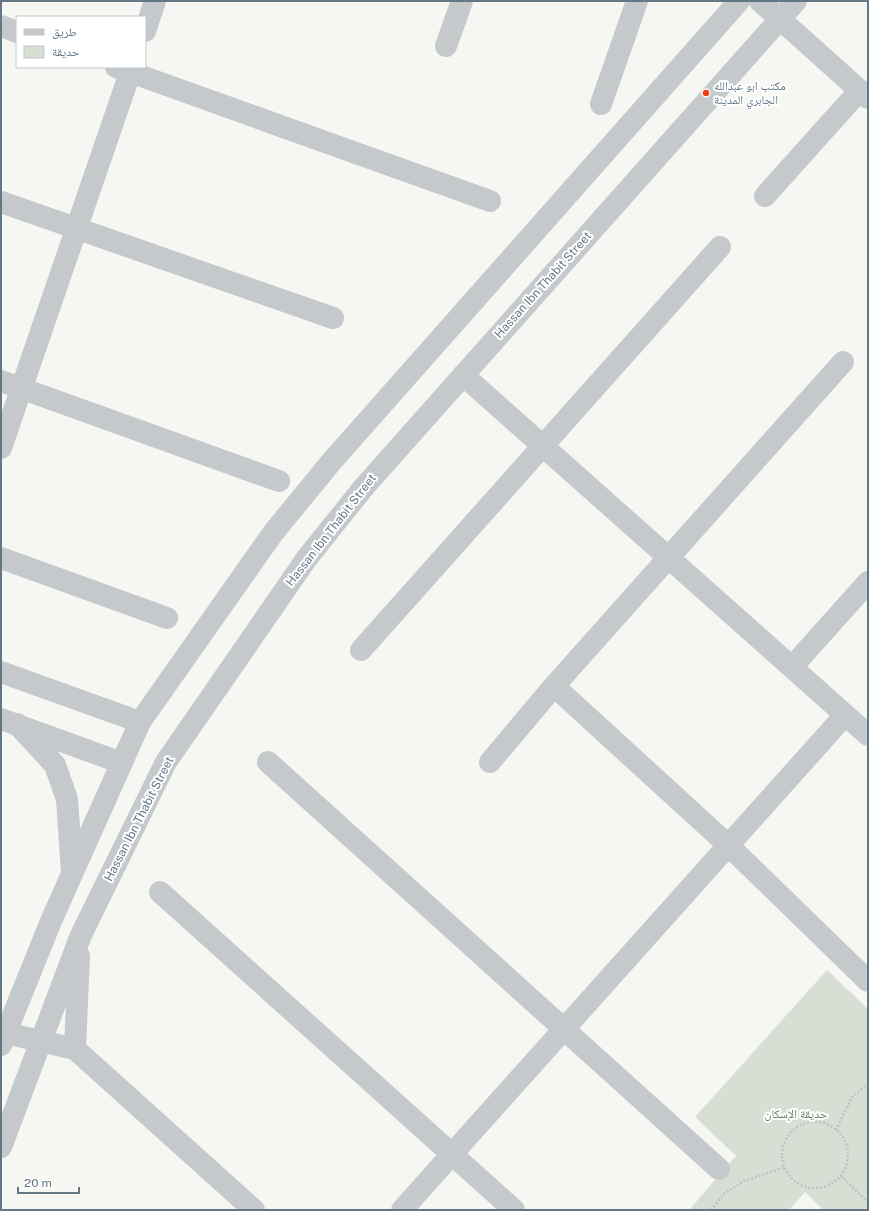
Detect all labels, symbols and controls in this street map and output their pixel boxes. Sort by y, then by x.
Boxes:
legend [16,16,146,68]
text: طريق [52,25,77,39]
text: حديقة [52,45,80,59]
place label: مكتب ابو عبدالله الجابري المدينة [714,79,786,110]
marker: مكتب ابو عبدالله الجابري المدينة [701,88,711,98]
street label: Hassan Ibn Thabit Street [492,229,595,341]
street label: Hassan Ibn Thabit Street [283,471,379,589]
street label: Hassan Ibn Thabit Street [101,754,177,884]
park label: حديقة الإسكان [765,1107,828,1121]
scale bar [18,1169,79,1195]
text: 20 m [24,1176,52,1190]

